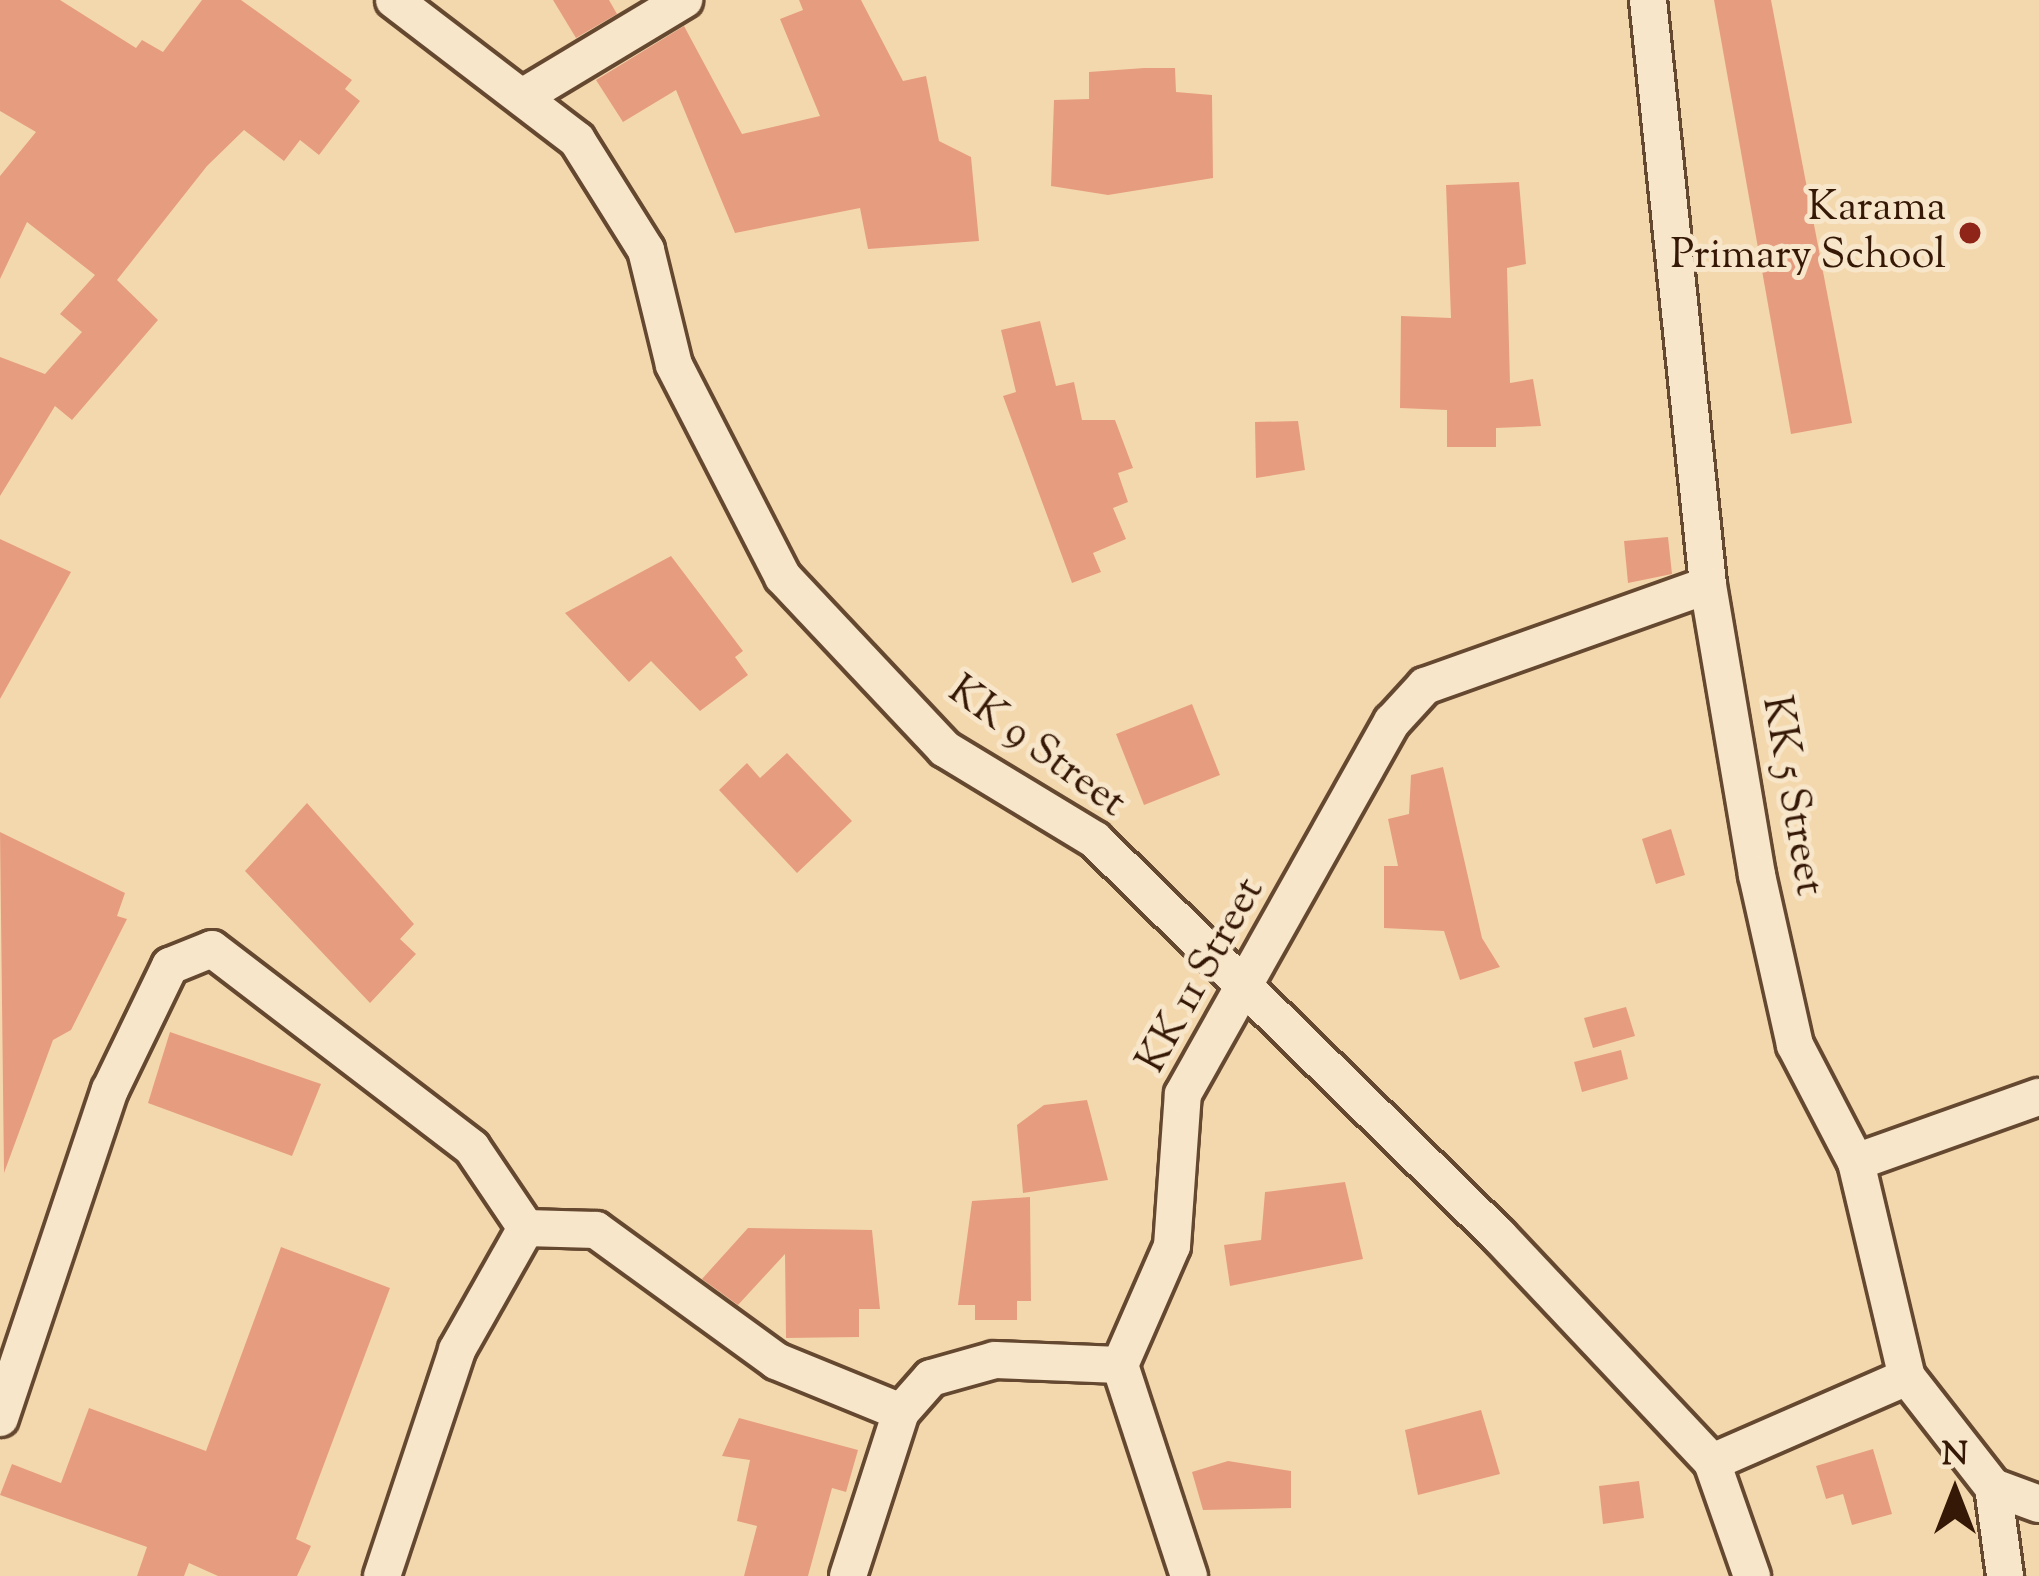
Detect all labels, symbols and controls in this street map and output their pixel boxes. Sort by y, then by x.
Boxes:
place label: Karama Primary School [1671,184,1946,282]
marker: Karama Primary School [1957,220,1983,246]
street label: KK 9 Street [937,667,1135,829]
street label: KK 5 Street [1749,692,1833,900]
street label: KK 11 Street [1128,869,1276,1083]
north arrow [1895,1432,2015,1552]
text: N [1942,1432,1968,1480]

